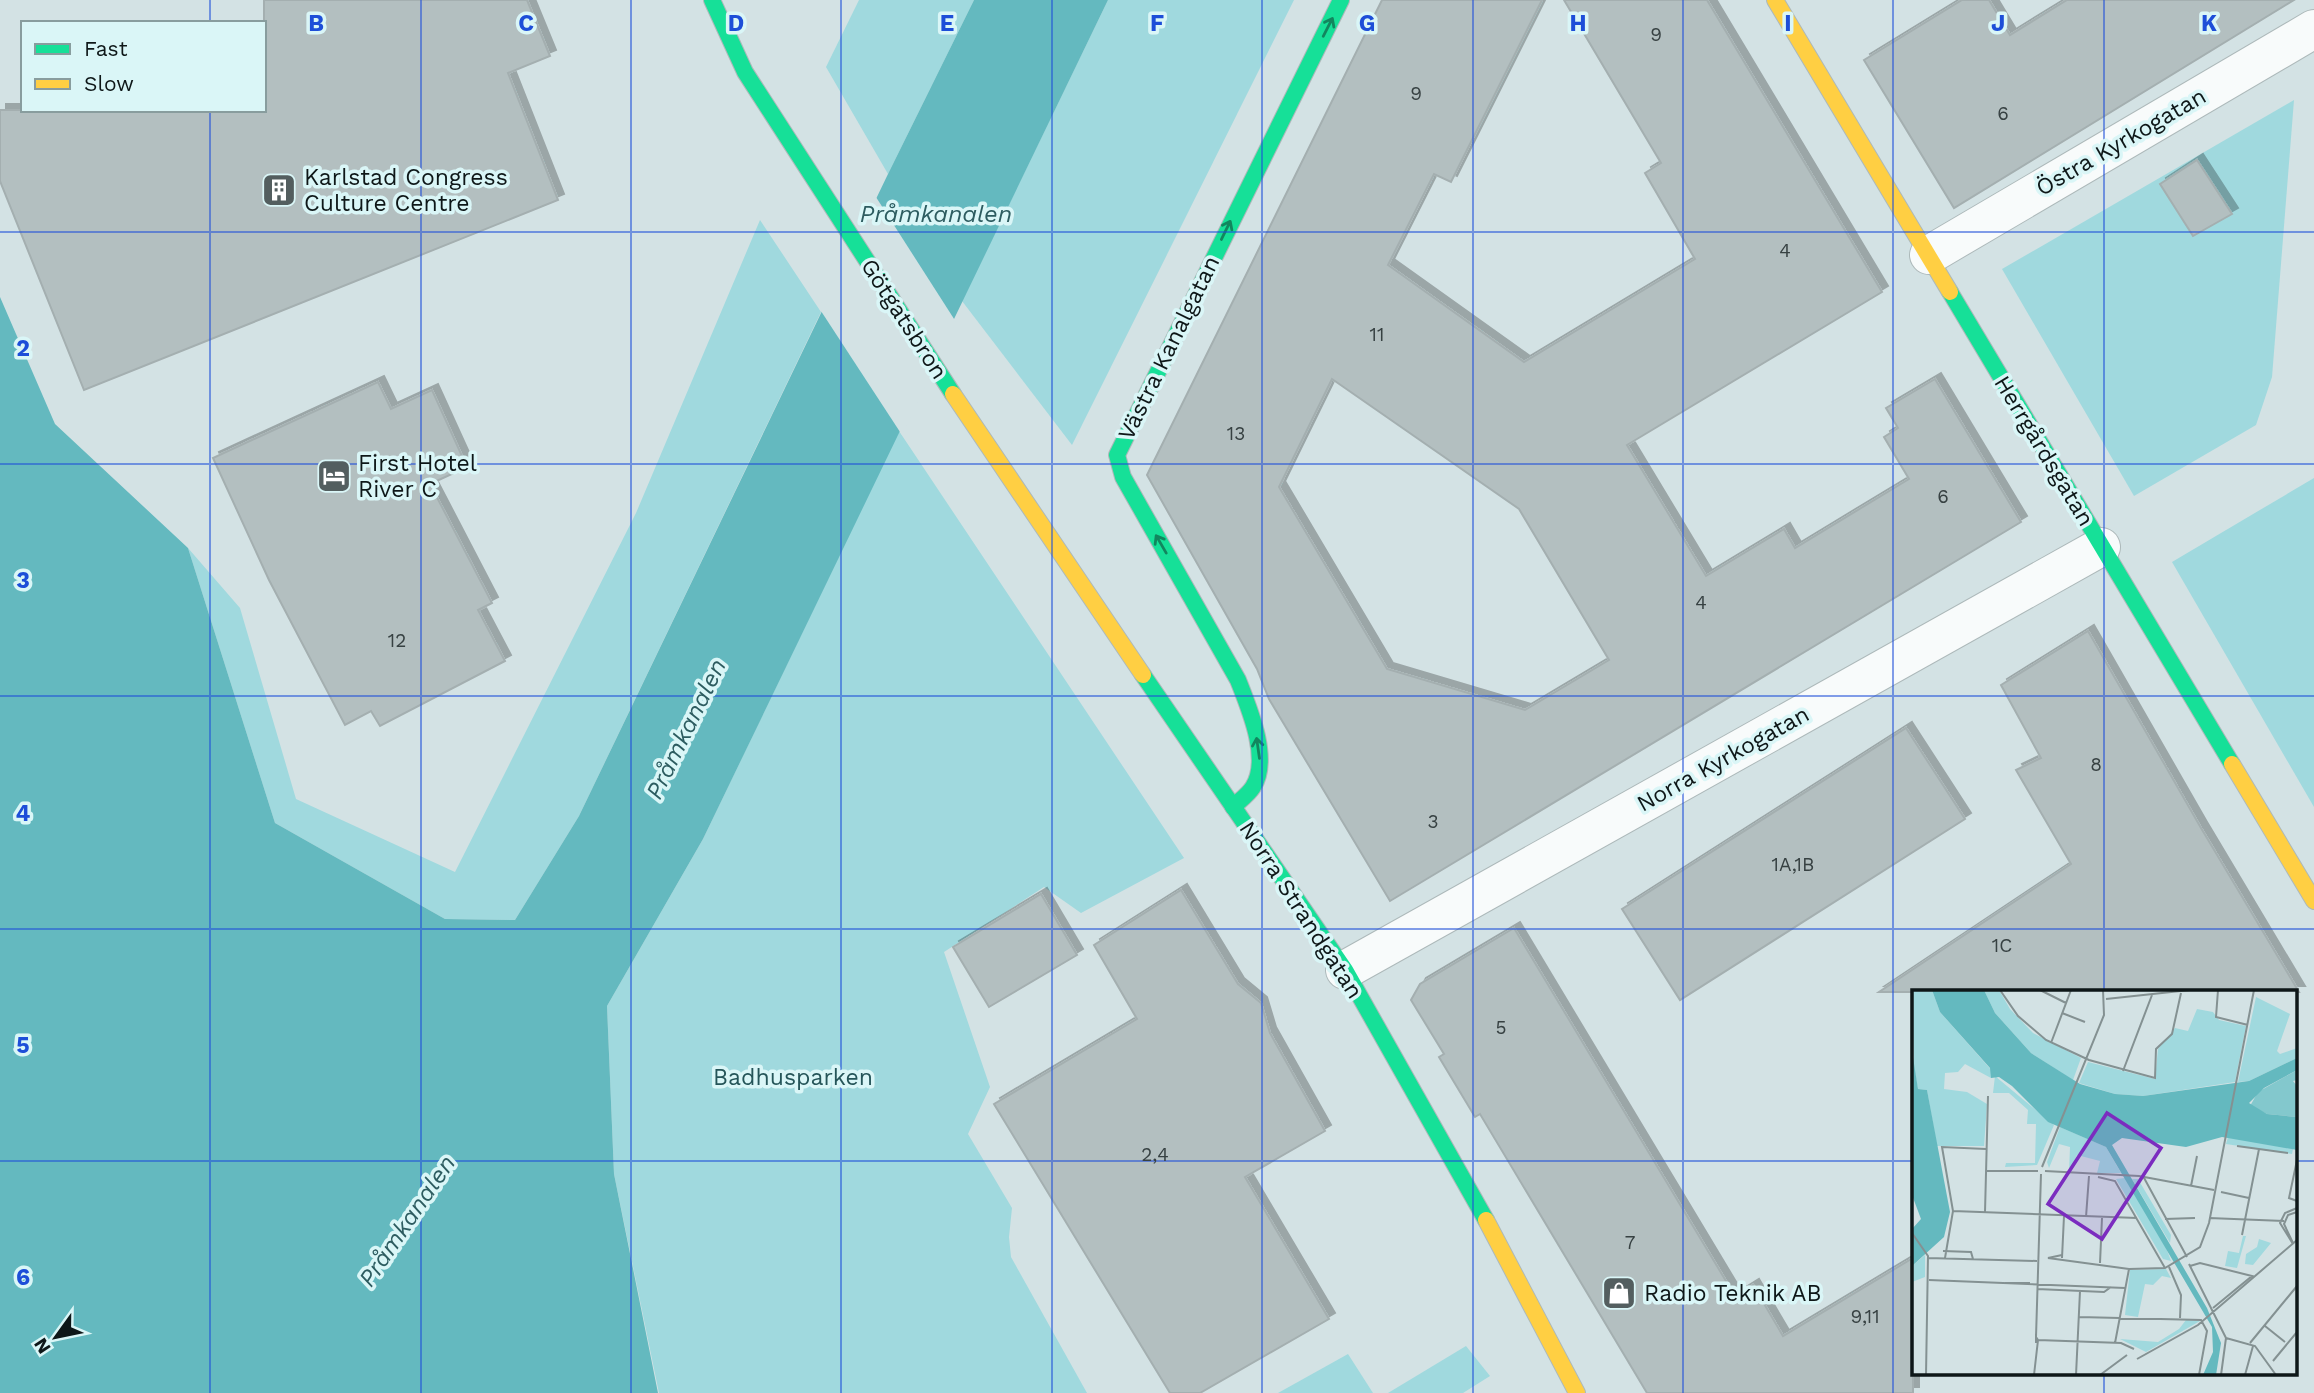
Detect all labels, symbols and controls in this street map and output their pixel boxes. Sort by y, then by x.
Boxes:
text: B [308,10,324,37]
text: C [518,10,534,37]
text: D [728,10,744,37]
text: E [940,10,954,37]
text: F [1150,10,1164,37]
text: G [1359,10,1375,37]
text: H [1569,10,1587,37]
text: I [1784,10,1792,37]
text: J [1991,10,2005,37]
text: K [2201,10,2217,37]
one-way arrow [1321,17,1335,38]
legend [21,21,266,112]
house number: 9 [1650,23,1662,46]
text: Fast [84,36,128,61]
text: Slow [84,71,134,96]
house number: 9 [1410,82,1422,105]
street label: Östra Kyrkogatan [2031,82,2211,202]
house number: 6 [1997,102,2009,125]
place label: Karlstad Congress Culture Centre [304,164,508,217]
building icon: Karlstad Congress Culture Centre [260,171,298,209]
water label: Pråmkanalen [860,200,1012,228]
one-way arrow [1220,220,1233,241]
house number: 4 [1779,239,1791,262]
street label: Västra Kanalgatan [1113,252,1225,444]
street label: Götgatsbron [855,254,953,384]
house number: 11 [1370,323,1384,346]
text: 2 [16,335,30,362]
street label: Herrgårdsgatan [1988,371,2100,531]
house number: 13 [1227,422,1245,445]
place label: First Hotel River C [358,450,477,503]
hotel icon: First Hotel River C [315,457,353,495]
house number: 6 [1937,485,1949,508]
one-way arrow [1154,535,1168,555]
text: 3 [16,567,30,594]
house number: 4 [1695,591,1707,614]
house number: 12 [388,629,406,652]
water label: Pråmkanalen [640,654,732,804]
street label: Norra Kyrkogatan [1632,700,1814,818]
one-way arrow [1251,737,1264,760]
house number: 8 [2090,753,2102,776]
text: 4 [16,800,31,827]
house number: 3 [1427,810,1439,833]
street label: Norra Strandgatan [1234,816,1368,1004]
house number: 1A,1B [1772,853,1814,876]
house number: 1C [1992,934,2012,957]
inset map [1912,990,2296,1376]
house number: 5 [1495,1016,1507,1039]
text: 5 [16,1032,30,1059]
park label: Badhusparken [713,1064,873,1091]
house number: 2,4 [1141,1143,1169,1166]
water label: Pråmkanalen [353,1150,461,1292]
house number: 7 [1625,1231,1635,1254]
text: 6 [16,1264,30,1291]
shop icon: Radio Teknik AB [1600,1274,1638,1312]
place label: Radio Teknik AB [1644,1280,1822,1307]
north arrow [21,1302,91,1372]
house number: 9,11 [1850,1305,1880,1328]
text: N [29,1334,56,1358]

